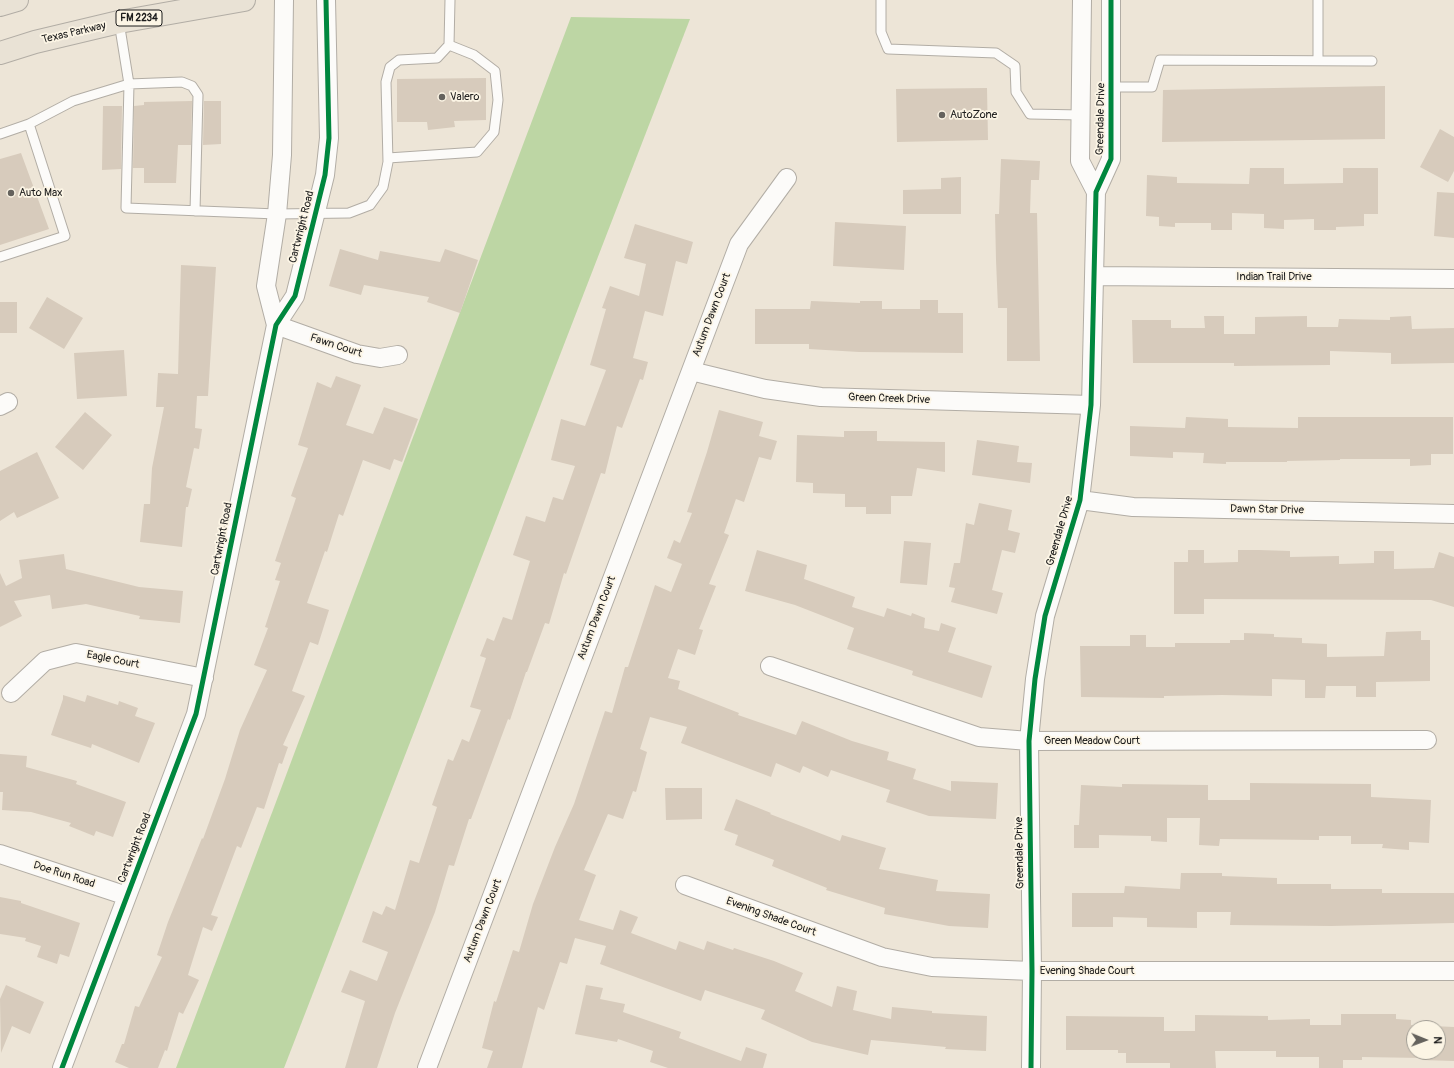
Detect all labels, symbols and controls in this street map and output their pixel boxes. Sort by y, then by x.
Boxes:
road number: FM 2234 [116,10,162,26]
street label: Texas Parkway [41,19,107,47]
street label: Greendale Drive [1094,83,1108,155]
place label: Valero [450,90,479,104]
marker: Valero [437,92,447,102]
place label: AutoZone [950,108,997,122]
marker: AutoZone [937,110,947,120]
place label: Auto Max [19,186,62,200]
marker: Auto Max [6,188,16,198]
street label: Cartwright Road [287,190,317,264]
street label: Indian Trail Drive [1236,270,1312,284]
street label: Autum Dawn Court [690,271,734,359]
street label: Fawn Court [308,331,364,361]
street label: Green Creek Drive [848,391,930,407]
street label: Greendale Drive [1044,494,1076,568]
street label: Cartwright Road [208,501,236,577]
street label: Dawn Star Drive [1230,503,1304,517]
street label: Autum Dawn Court [575,574,619,662]
street label: Eagle Court [86,648,140,672]
street label: Green Meadow Court [1044,734,1140,748]
street label: Cartwright Road [116,811,154,885]
street label: Greendale Drive [1013,817,1027,889]
street label: Doe Run Road [32,859,96,891]
street label: Autum Dawn Court [461,877,505,965]
street label: Evening Shade Court [724,895,818,939]
street label: Evening Shade Court [1040,964,1134,978]
north arrow [1406,1020,1446,1060]
text: N [1431,1036,1444,1044]

